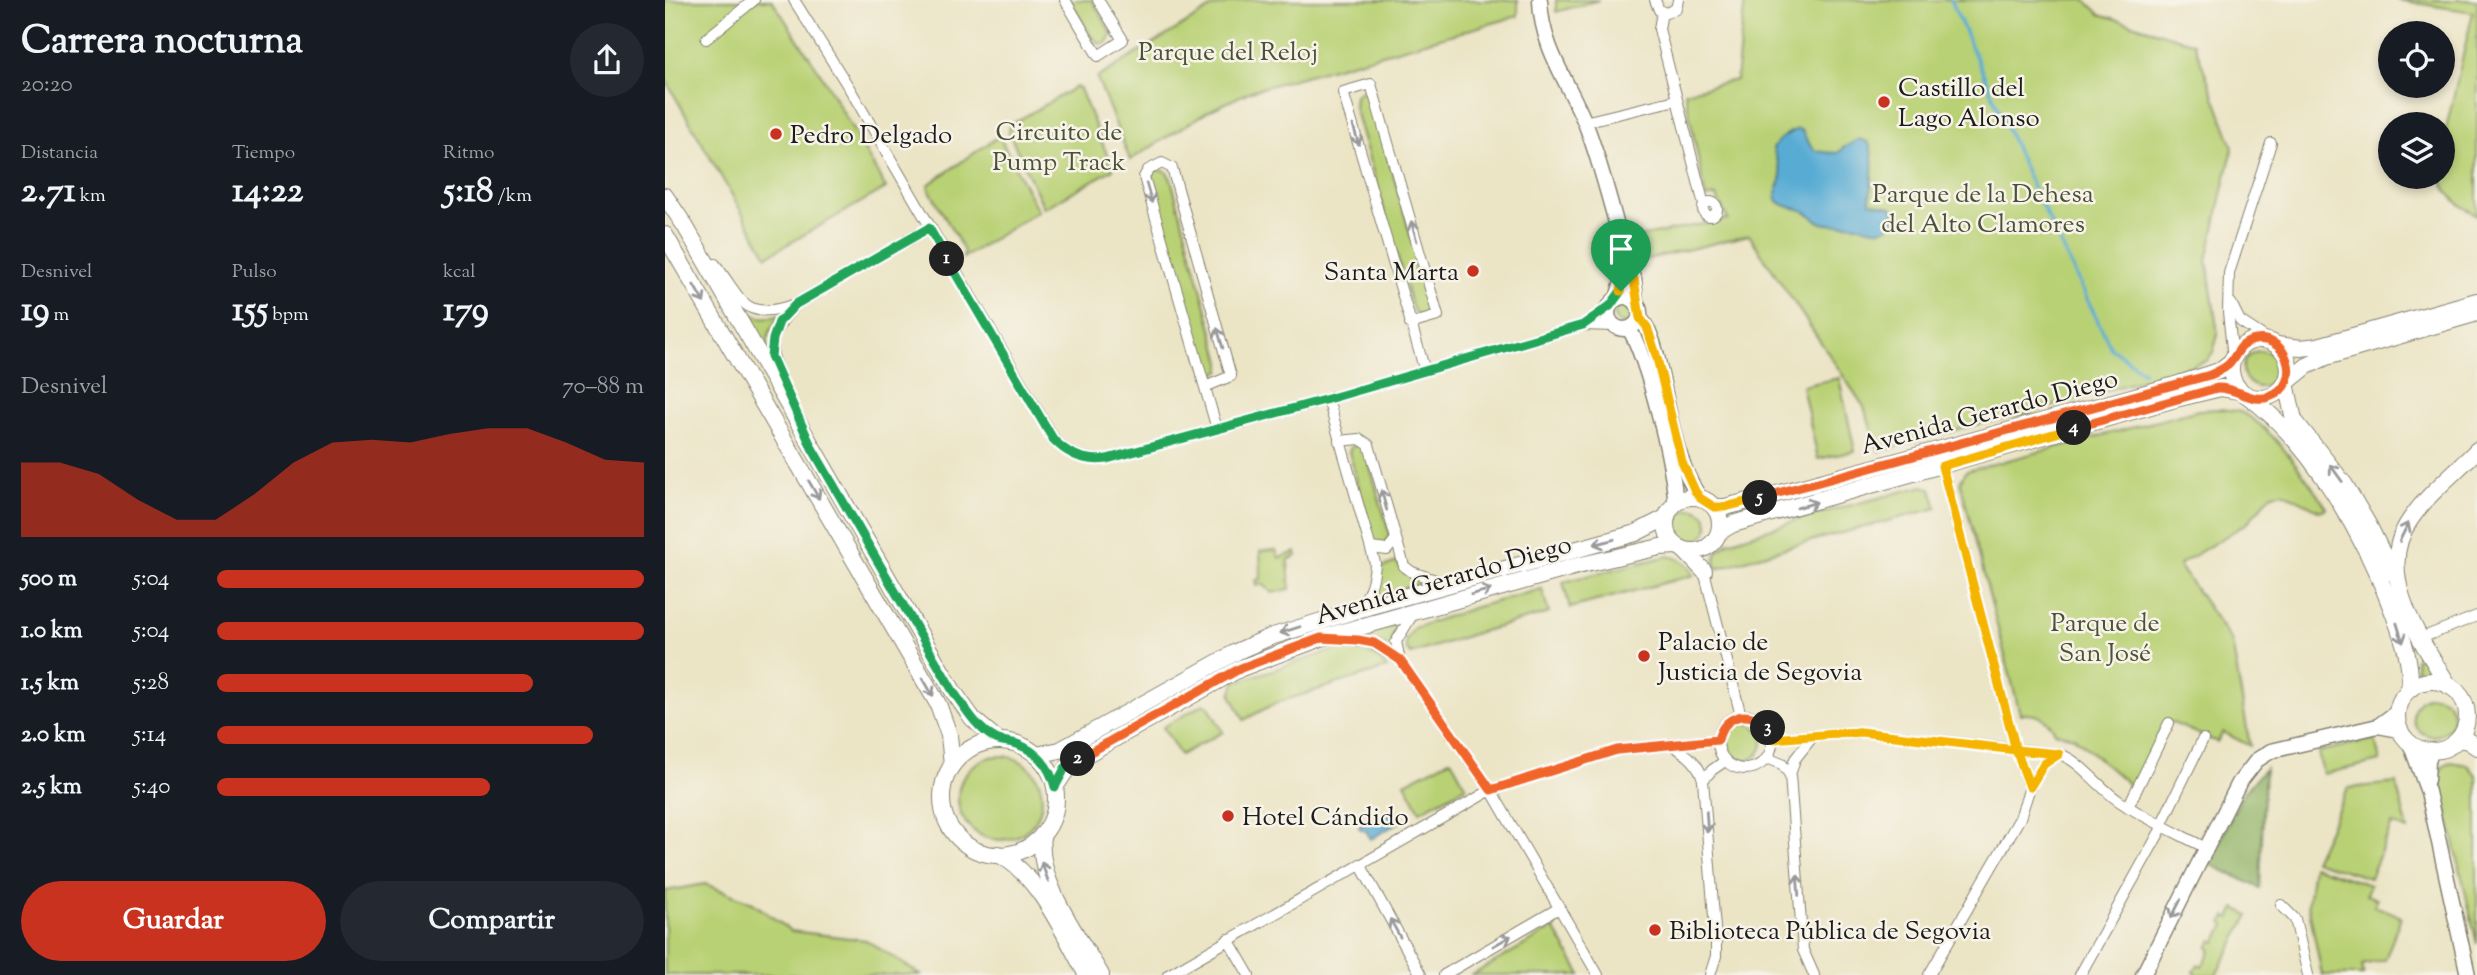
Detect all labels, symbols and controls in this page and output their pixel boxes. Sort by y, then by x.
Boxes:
text: Carrera nocturna [21,16,303,70]
map controls [2378,21,2455,189]
button: locate [2378,21,2455,98]
button: share [570,23,644,97]
park label: Parque del Reloj [1138,35,1318,72]
text: 20:20 [21,69,73,102]
place label: Castillo del Lago Alonso [1898,71,2040,138]
marker: Castillo del Lago Alonso [1876,94,1892,110]
button: layers [2378,112,2455,189]
park label: Circuito de Pump Track [992,115,1126,182]
place label: Pedro Delgado [790,118,952,155]
one-way arrow [1351,124,1364,146]
marker: Pedro Delgado [768,126,784,142]
text: Distancia [21,140,98,167]
text: Tiempo [232,140,295,167]
text: Ritmo [443,140,494,167]
text: 2.71 [21,167,76,218]
text: 14:22 [232,167,303,218]
text: 5:18 [443,167,493,218]
park label: Parque de la Dehesa del Alto Clamores [1872,177,2094,244]
one-way arrow [1143,181,1156,203]
text: km [76,183,106,210]
text: /km [493,183,532,210]
pin [1591,219,1651,291]
one-way arrow [1406,221,1419,243]
icon: arrive [1602,230,1640,268]
pin: 1 [929,242,965,276]
text: 1 [943,245,950,272]
place label: Santa Marta [1324,255,1459,292]
text: Desnivel [21,259,92,286]
text: Pulso [232,259,277,286]
text: kcal [443,259,476,286]
marker: Santa Marta [1465,263,1481,279]
one-way arrow [692,283,706,303]
text: 19 [21,286,50,337]
text: 155 [232,286,268,337]
text: 179 [443,286,489,337]
text: m [50,302,69,329]
text: bpm [268,302,309,329]
one-way arrow [1213,327,1226,349]
street label: Avenida Gerardo Diego [1857,361,2122,466]
text: Desnivel [21,371,107,404]
text: 70–88 m [562,371,644,404]
pin: 4 [2057,410,2091,446]
text: 4 [2069,414,2078,441]
one-way arrow [2329,464,2344,483]
one-way arrow [807,480,821,500]
pin: 5 [1743,480,1777,516]
text: 5 [1756,484,1763,511]
one-way arrow [1377,489,1390,512]
one-way arrow [1796,497,1818,510]
one-way arrow [2397,522,2411,543]
street label: Avenida Gerardo Diego [1311,527,1576,636]
one-way arrow [1593,536,1615,549]
text: 500 m [21,563,77,596]
text: 5:04 [133,563,169,596]
one-way arrow [1470,585,1492,598]
park label: Parque de San José [2050,606,2160,673]
text: 1.0 km [21,615,83,648]
text: 5:04 [133,615,169,648]
one-way arrow [2395,621,2407,643]
one-way arrow [1280,625,1302,637]
place label: Palacio de Justicia de Segovia [1656,625,1862,692]
marker: Palacio de Justicia de Segovia [1636,648,1652,664]
text: 1.5 km [21,667,79,700]
text: 5:28 [133,667,169,700]
one-way arrow [921,676,935,696]
pin: 3 [1751,710,1785,746]
text: 3 [1764,714,1771,741]
text: 2.0 km [21,719,86,752]
text: 5:14 [133,719,166,752]
pin: 2 [1061,742,1095,776]
text: 2 [1073,745,1082,772]
text: 2.5 km [21,771,82,804]
text: 5:40 [133,771,170,804]
place label: Hotel Cándido [1242,800,1409,837]
marker: Hotel Cándido [1220,808,1236,824]
one-way arrow [1700,810,1713,833]
one-way arrow [1038,862,1050,884]
one-way arrow [1791,874,1804,897]
button: Guardar [21,881,326,961]
button: Compartir [340,881,644,961]
one-way arrow [2168,898,2182,919]
place label: Biblioteca Pública de Segovia [1669,914,1991,951]
one-way arrow [1388,918,1401,939]
marker: Biblioteca Pública de Segovia [1647,922,1663,938]
one-way arrow [1491,934,1511,948]

